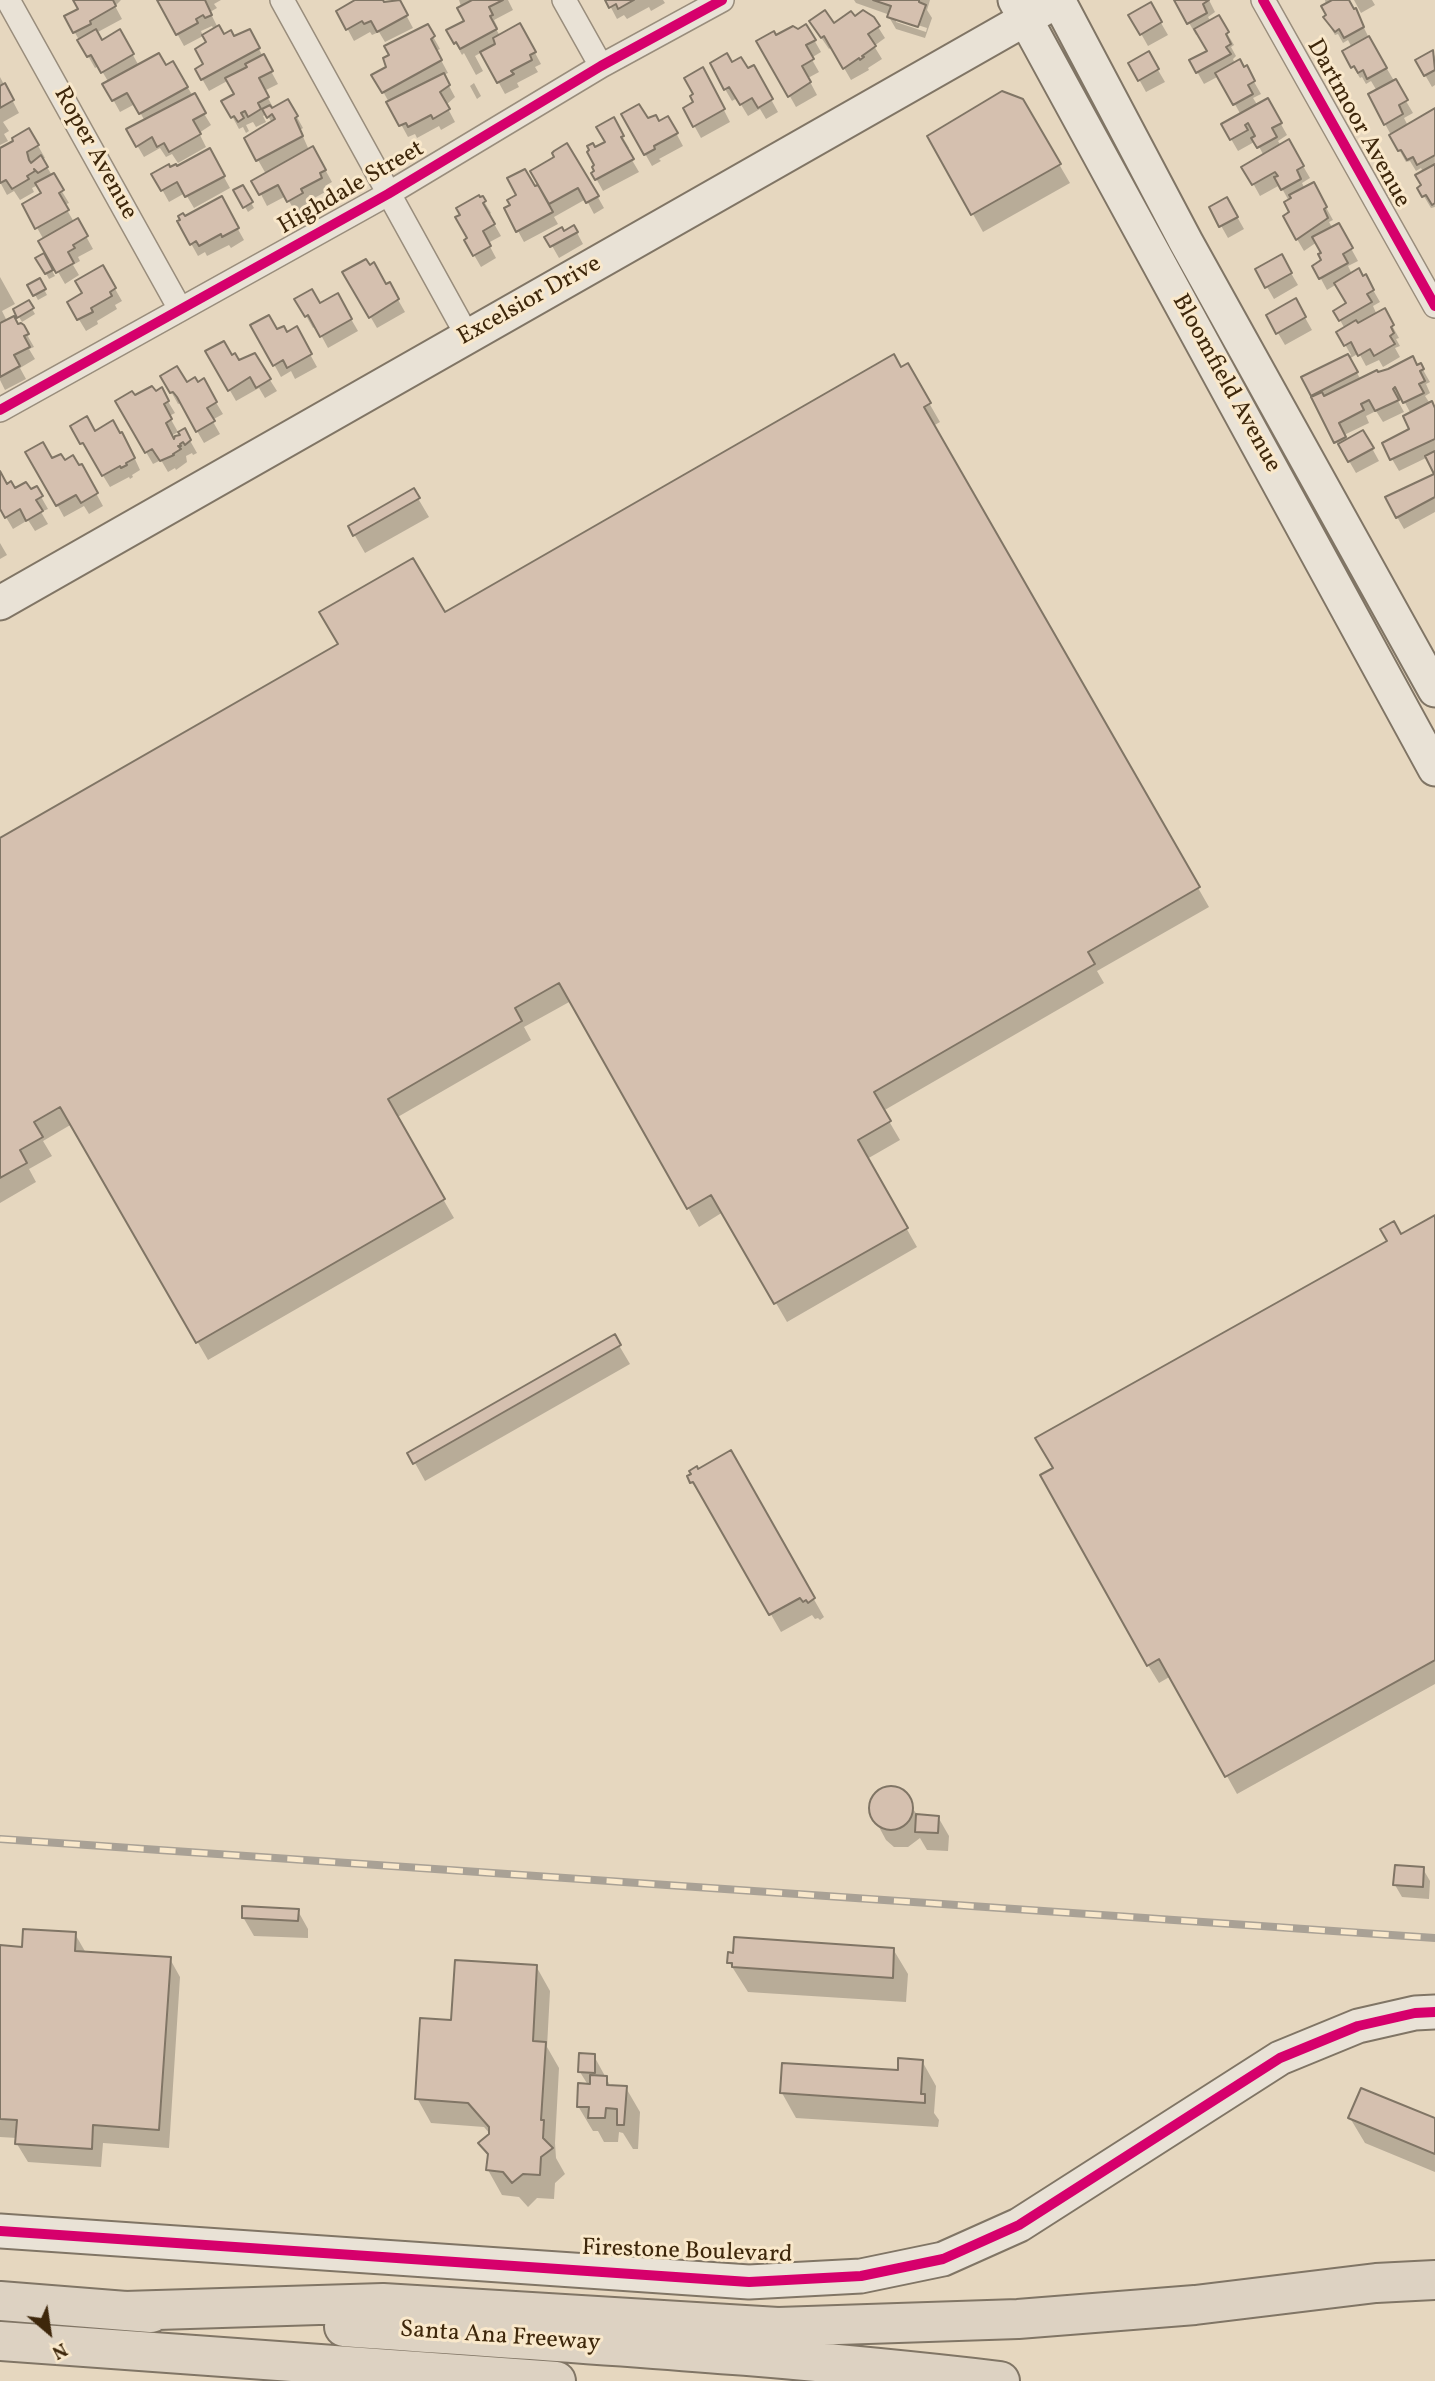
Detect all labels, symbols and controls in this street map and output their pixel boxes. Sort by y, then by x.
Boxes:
street label: Dartmoor Avenue [1299,35,1415,213]
street label: Roper Avenue [46,83,142,225]
street label: Highdale Street [274,136,430,242]
street label: Excelsior Drive [453,251,607,353]
street label: Bloomfield Avenue [1164,290,1286,478]
street label: Firestone Boulevard [581,2235,793,2271]
north arrow [14,2297,84,2367]
street label: Santa Ana Freeway [399,2317,601,2359]
text: N [47,2336,72,2365]

